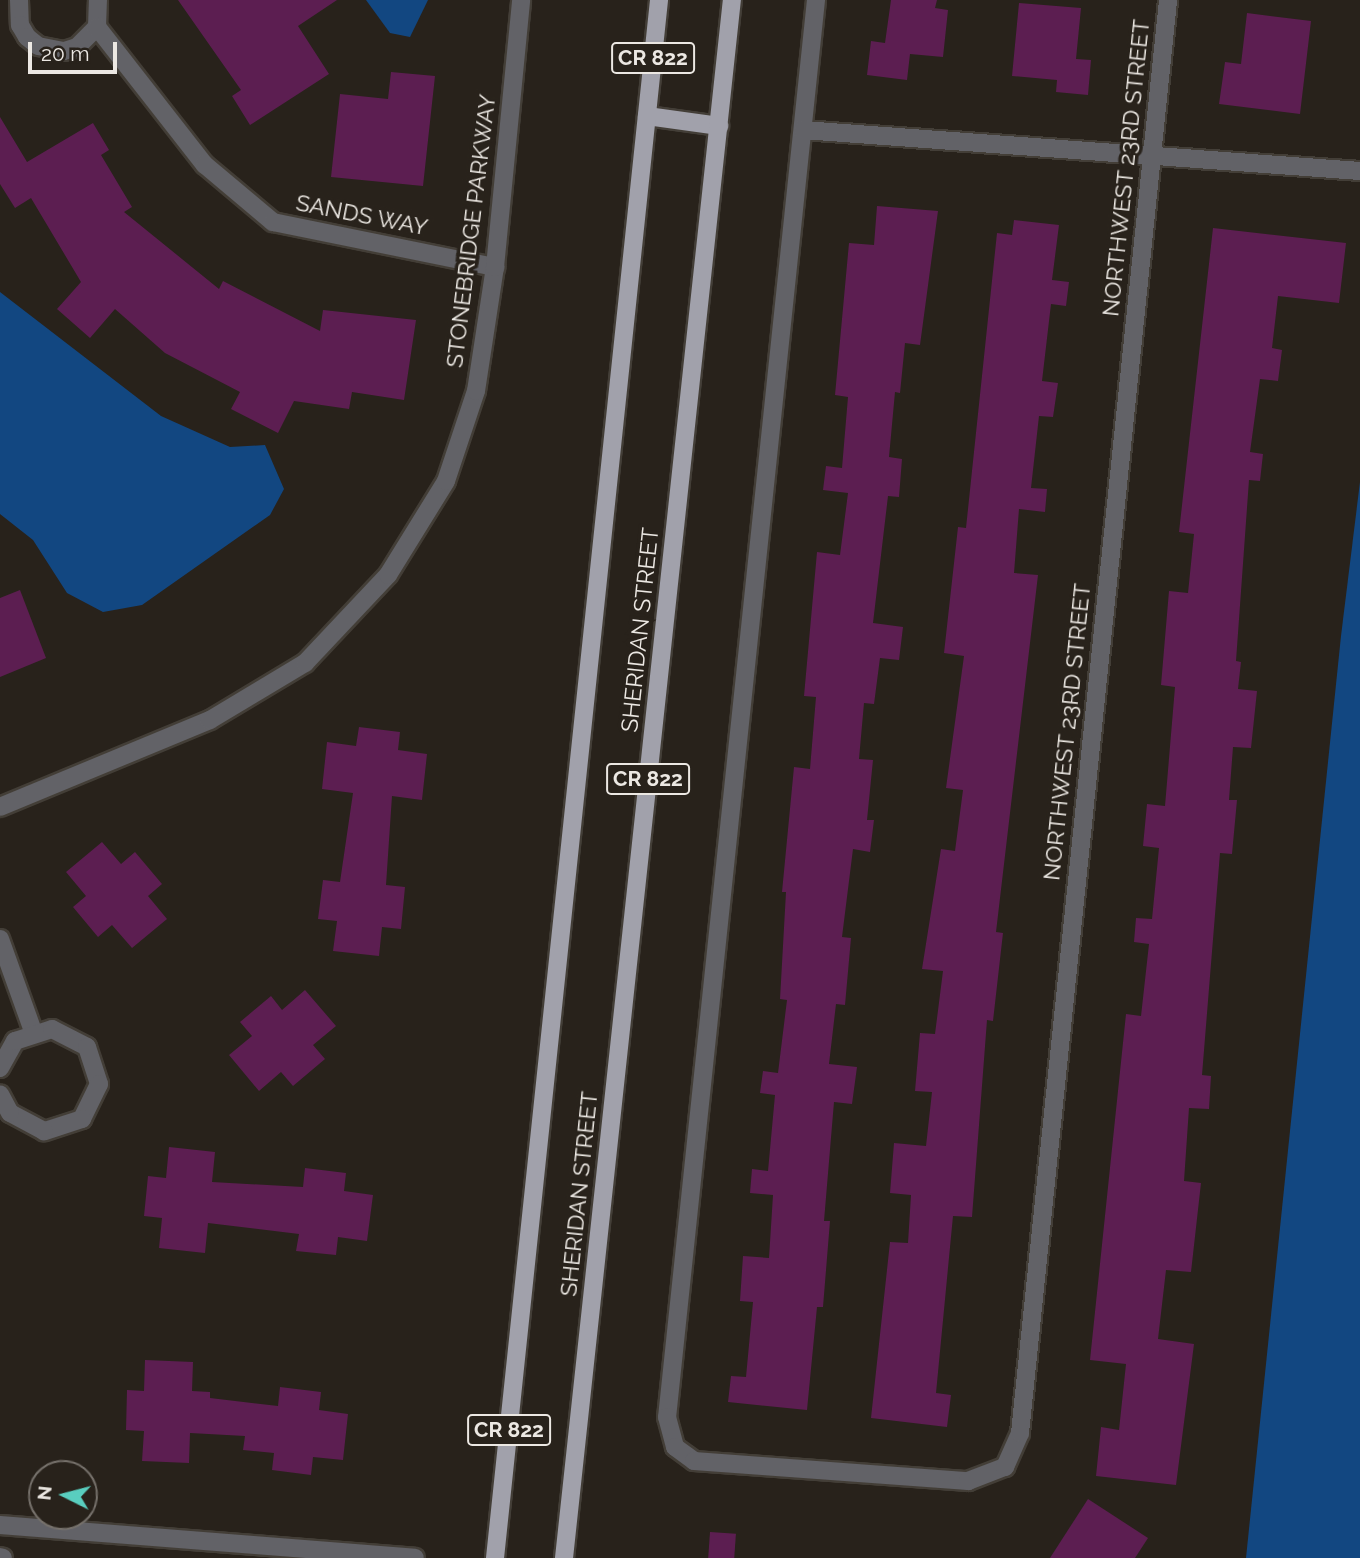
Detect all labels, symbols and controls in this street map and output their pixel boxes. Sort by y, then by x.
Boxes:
street label: NORTHWEST 23RD STREET [1097,18,1155,318]
scale bar [32,28,121,72]
text: 20 m [41,41,89,66]
road number: CR 822 [611,41,695,76]
street label: STONEBRIDGE PARKWAY [441,93,501,369]
street label: SANDS WAY [293,189,431,241]
street label: SHERIDAN STREET [616,526,664,734]
street label: NORTHWEST 23RD STREET [1038,582,1096,882]
road number: CR 822 [606,762,690,796]
street label: SHERIDAN STREET [555,1090,603,1298]
road number: CR 822 [467,1412,551,1448]
north arrow [28,1460,98,1530]
text: N [32,1485,56,1501]

